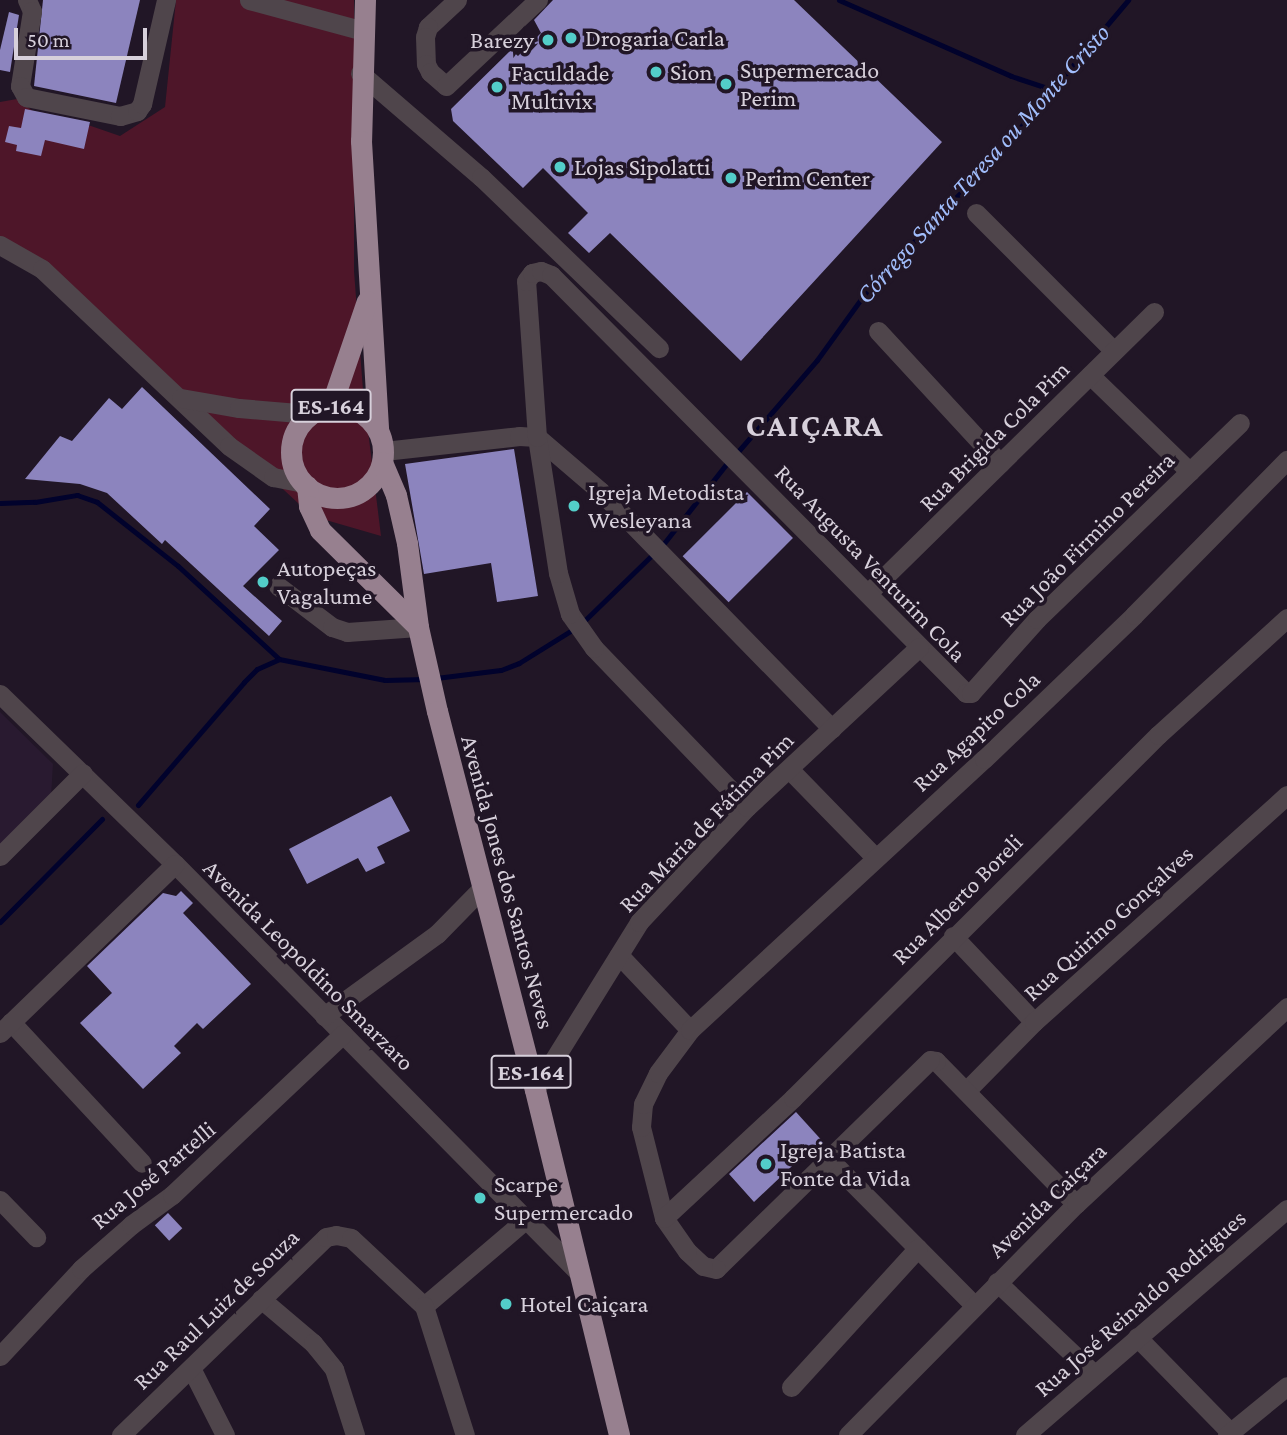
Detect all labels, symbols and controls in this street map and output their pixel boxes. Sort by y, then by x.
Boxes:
scale bar [18,14,150,58]
water label: Córrego Santa Teresa ou Monte Cristo [849,18,1117,310]
place label: Drogaria Carla [585,24,725,52]
place label: Barezy [470,26,534,54]
text: 50 m [27,28,70,52]
marker: Drogaria Carla [563,30,579,46]
marker: Barezy [540,32,556,48]
place label: Supermercado Perim [740,56,879,112]
place label: Sion [670,58,712,86]
place label: Faculdade Multivix [511,59,609,115]
marker: Sion [648,64,664,80]
marker: Supermercado Perim [718,76,734,92]
marker: Faculdade Multivix [489,79,505,95]
place label: Lojas Sipolatti [574,153,710,181]
marker: Lojas Sipolatti [552,159,568,175]
place label: Perim Center [745,164,870,192]
marker: Perim Center [723,170,739,186]
street label: Rua Brigida Cola Pim [913,355,1075,517]
road number: ES-164 [289,386,373,426]
district label: CAIÇARA [747,406,883,444]
street label: Rua João Firmino Pereira [994,446,1180,632]
street label: Rua Augusta Venturim Cola [769,458,973,668]
place label: Igreja Metodista Wesleyana [588,478,744,534]
marker: Igreja Metodista Wesleyana [566,498,582,514]
place label: Autopeças Vagalume [277,554,376,610]
marker: Autopeças Vagalume [255,574,271,590]
street label: Rua Agapito Cola [906,665,1046,797]
street label: Rua Maria de Fátima Pim [612,726,800,918]
street label: Avenida Jones dos Santos Neves [455,732,561,1032]
street label: Rua Alberto Boreli [886,828,1028,970]
street label: Rua Quirino Gonçalves [1017,839,1199,1007]
street label: Avenida Leopoldino Smarzaro [197,853,421,1077]
road number: ES-164 [489,1052,573,1092]
street label: Rua José Partelli [85,1115,221,1235]
place label: Igreja Batista Fonte da Vida [780,1136,911,1192]
street label: Avenida Caiçara [982,1136,1112,1264]
marker: Igreja Batista Fonte da Vida [758,1156,774,1172]
place label: Scarpe Supermercado [494,1170,633,1226]
marker: Scarpe Supermercado [472,1190,488,1206]
street label: Rua José Reinaldo Rodrigues [1028,1203,1252,1403]
street label: Rua Raul Luiz de Souza [127,1222,305,1396]
place label: Hotel Caiçara [520,1290,648,1318]
marker: Hotel Caiçara [498,1296,514,1312]

